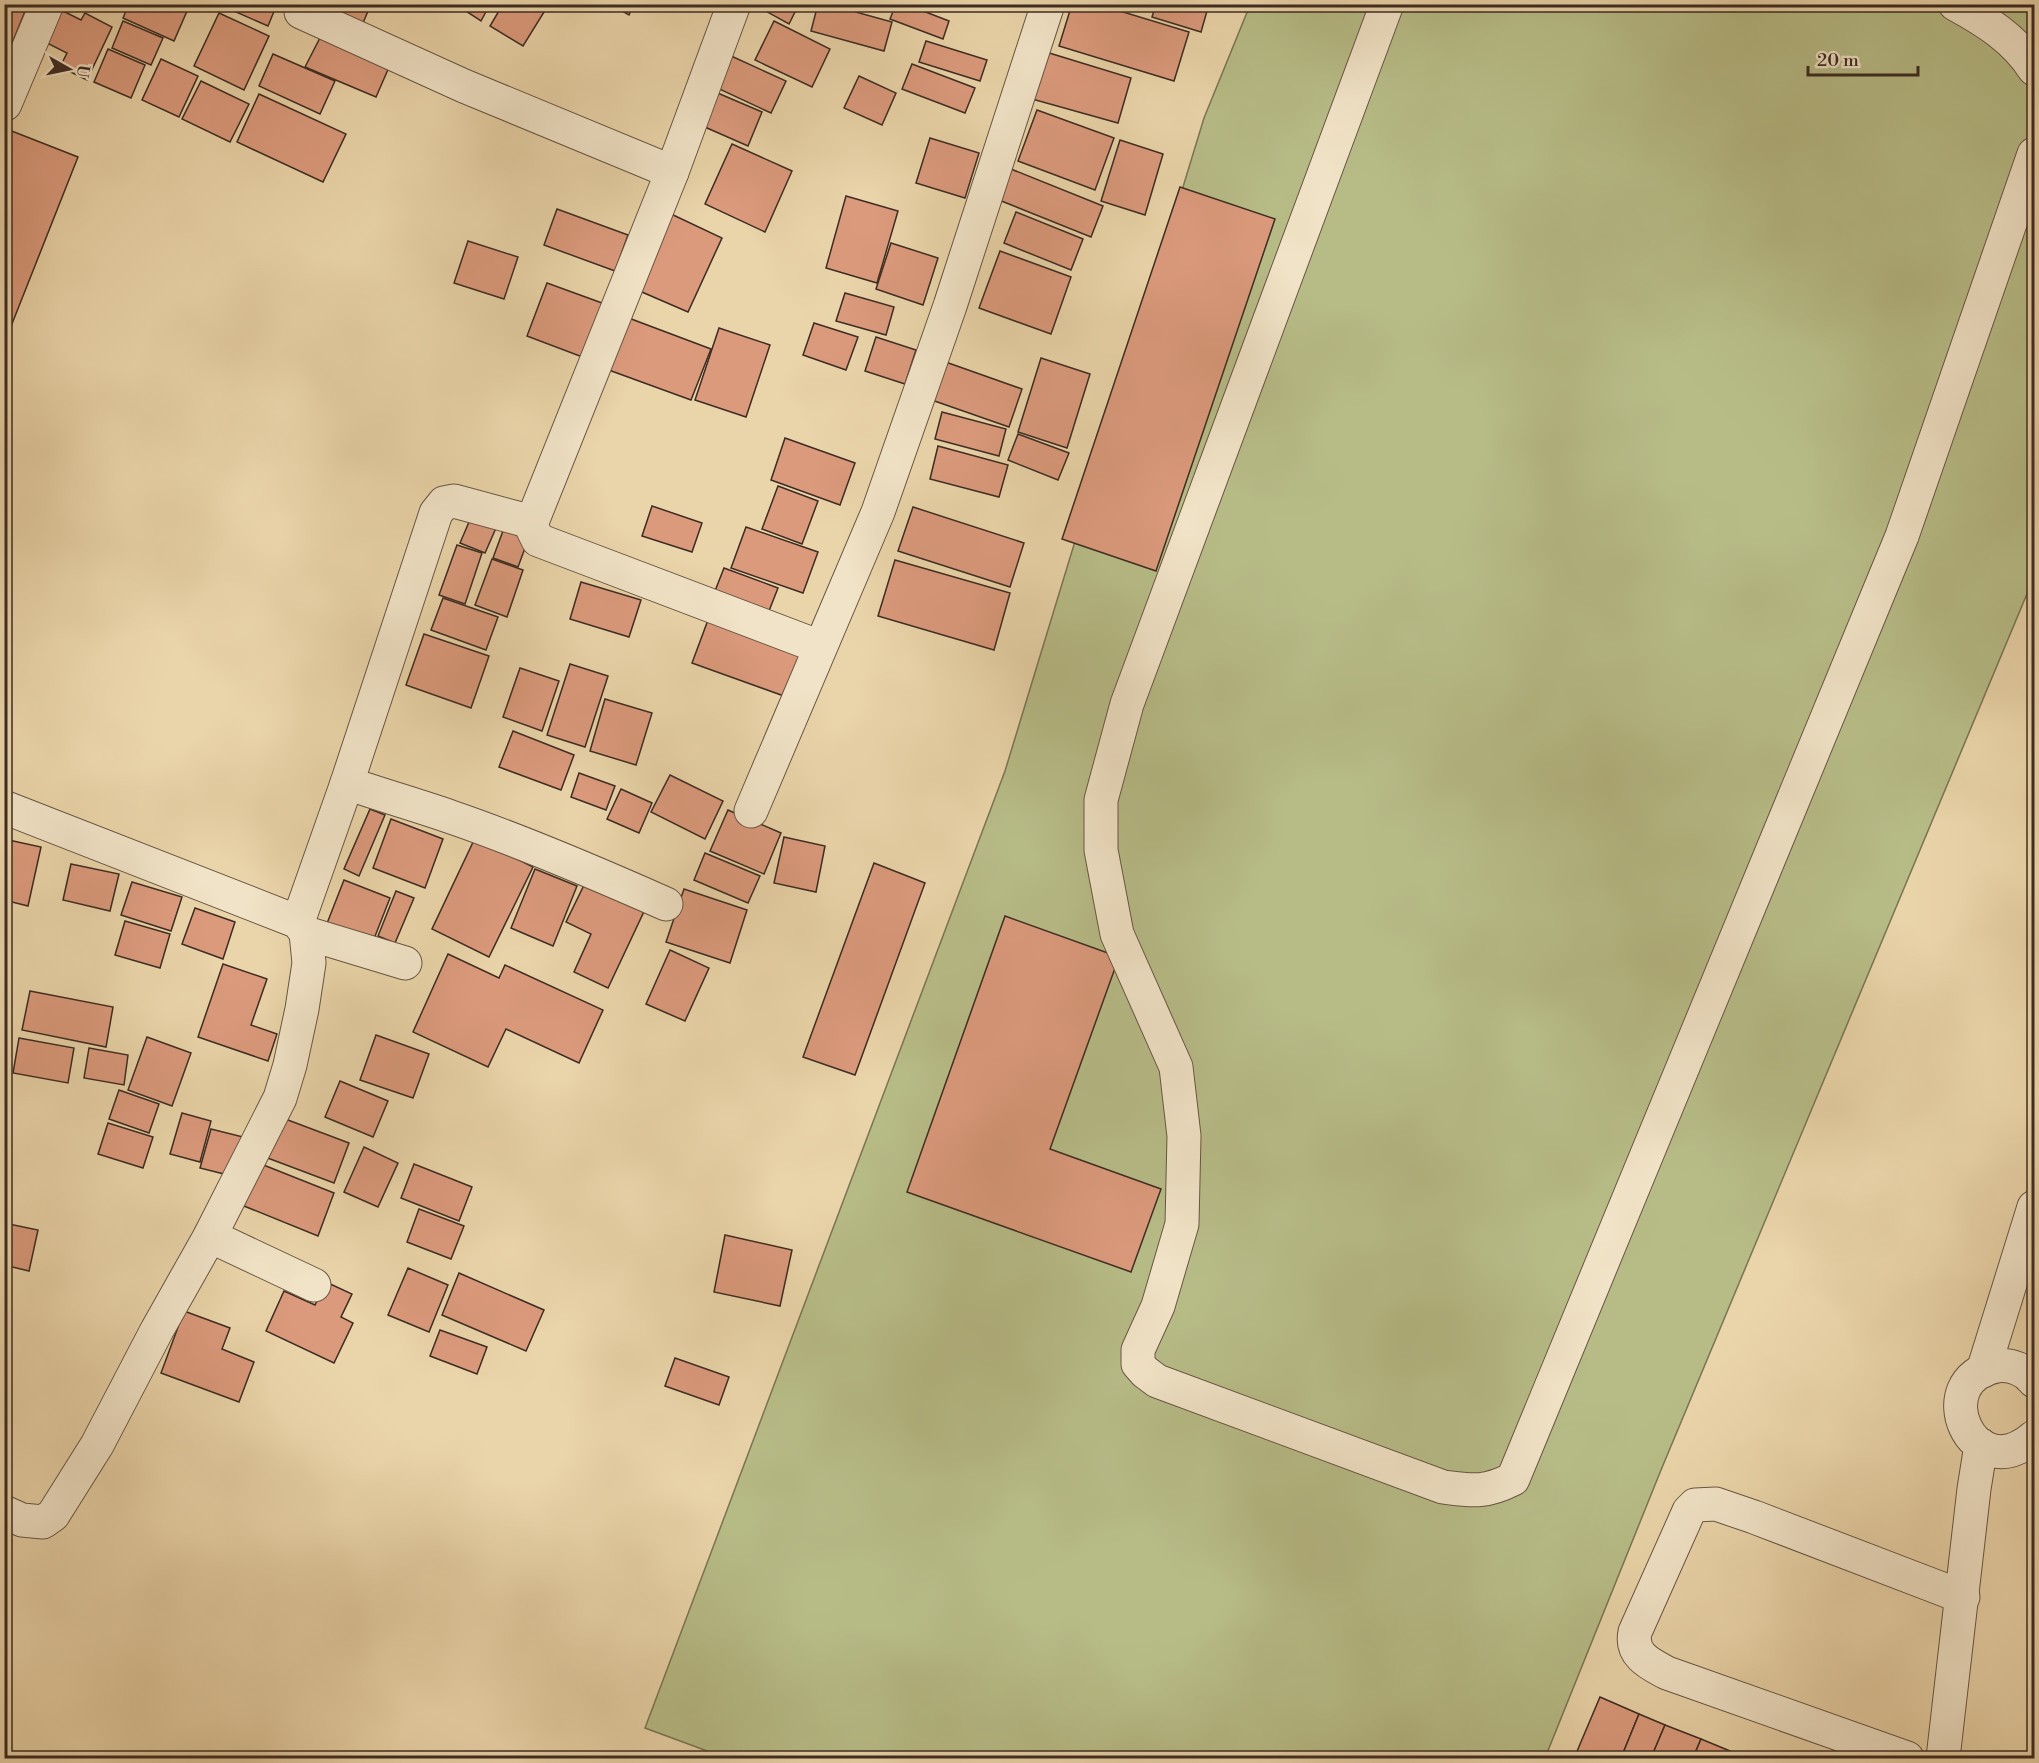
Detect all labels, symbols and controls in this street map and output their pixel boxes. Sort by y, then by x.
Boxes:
north arrow [39,39,99,99]
scale bar [1808,39,1918,77]
text: 20 m [1817,49,1859,72]
text: U [72,64,94,79]

